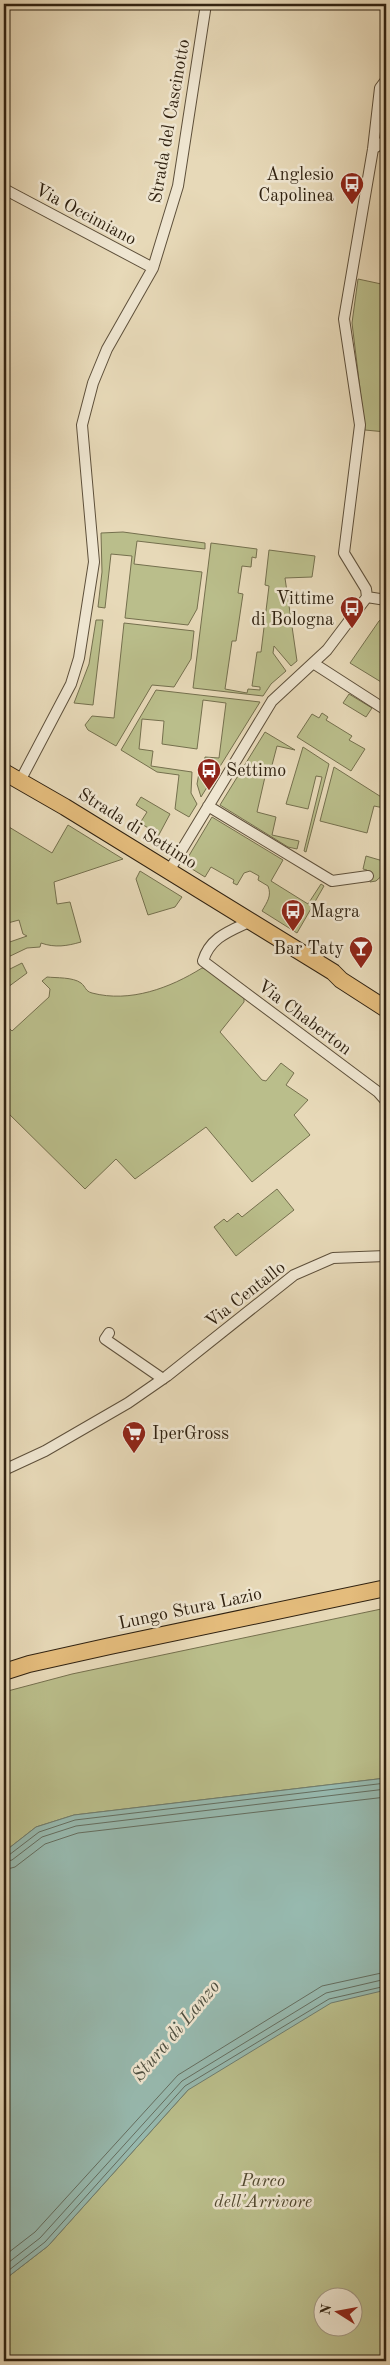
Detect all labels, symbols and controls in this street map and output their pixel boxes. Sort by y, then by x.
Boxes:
street label: Strada del Cascinotto [147,38,193,205]
place label: Anglesio Capolinea [258,166,334,205]
bus stop icon: Anglesio Capolinea [339,171,365,205]
street label: Via Occimiano [32,181,139,249]
place label: Vittime di Bologna [251,590,334,629]
bus stop icon: Vittime di Bologna [339,595,365,629]
bus stop icon: Settimo [196,757,222,791]
place label: Settimo [226,762,286,780]
street label: Strada di Settimo [75,785,200,873]
bus stop icon: Magra [280,898,306,932]
place label: Magra [310,903,360,921]
bar icon: Bar Taty [348,935,374,969]
place label: Bar Taty [274,940,344,958]
street label: Via Chaberton [254,977,355,1059]
street label: Via Centallo [202,1258,289,1331]
supermarket icon: IperGross [121,1420,147,1454]
place label: IperGross [152,1425,229,1443]
street label: Lungo Stura Lazio [117,1585,264,1633]
water label: Stura di Lanzo [129,1977,225,2086]
park label: Parco dell'Arrivore [214,2172,312,2211]
north arrow [312,2288,362,2338]
text: N [318,2303,334,2316]

